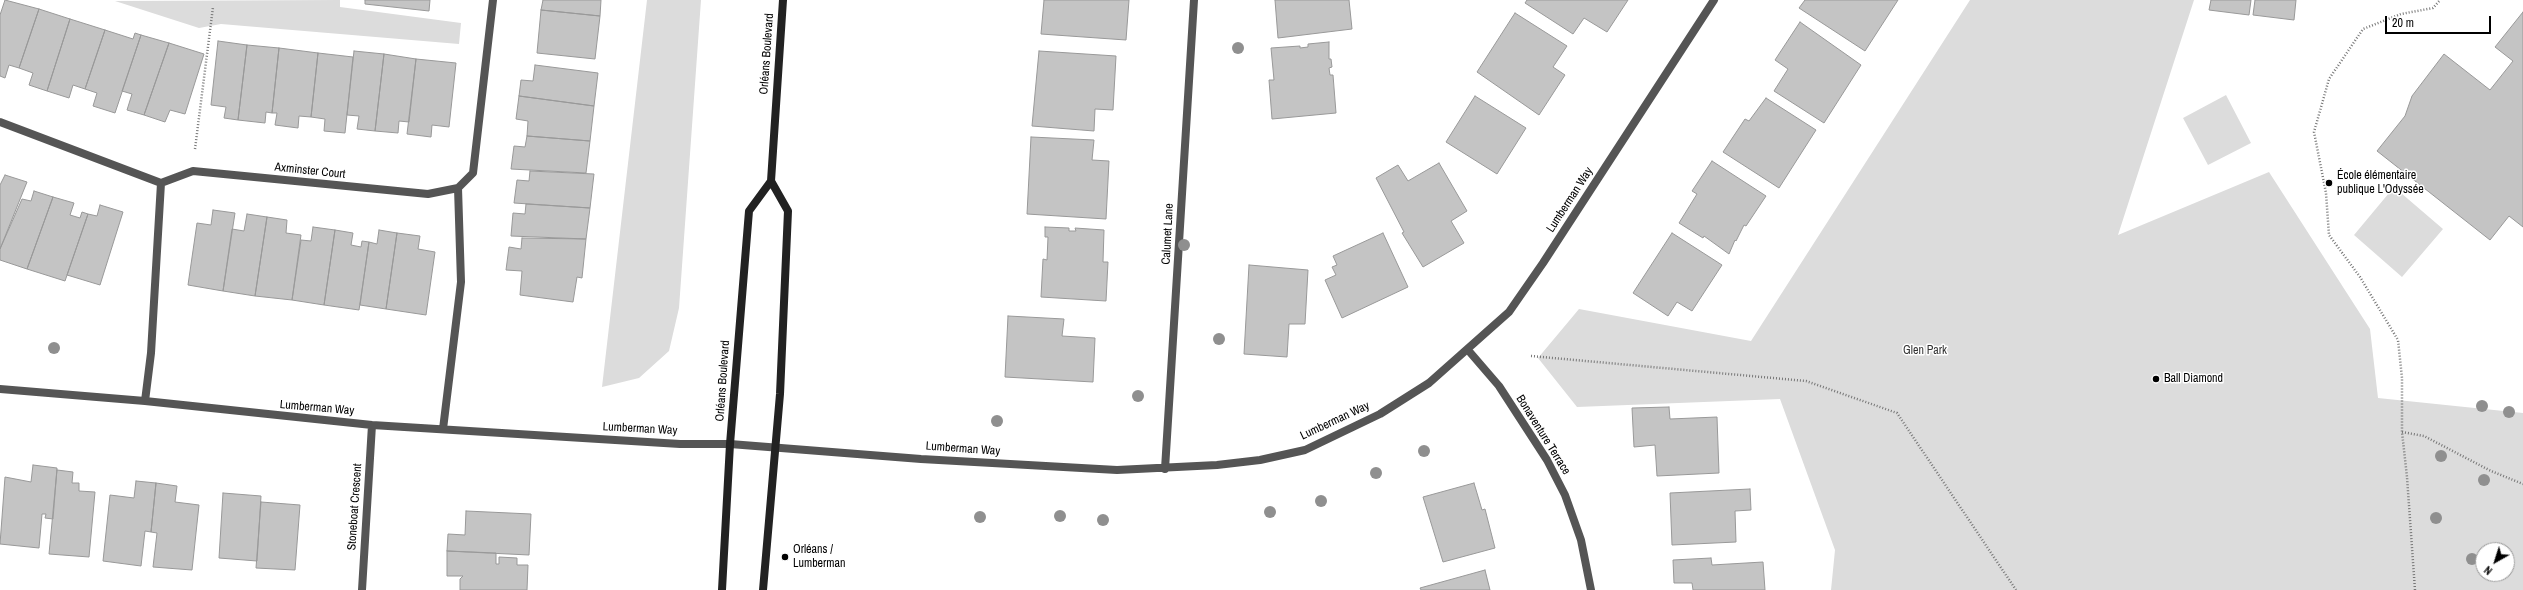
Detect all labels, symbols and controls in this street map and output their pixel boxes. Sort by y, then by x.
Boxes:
scale bar [2387,8,2493,34]
street label: Orléans Boulevard [757,13,777,95]
text: 20 m [2392,15,2414,31]
street label: Axminster Court [274,160,346,182]
street label: Lumberman Way [1544,165,1596,235]
place label: École élémentaire publique L'Odyssée [2337,169,2424,197]
marker: École élémentaire publique L'Odyssée [2324,178,2334,188]
street label: Calumet Lane [1159,203,1177,265]
street label: Orléans Boulevard [713,340,733,422]
park label: Glen Park [1903,344,1947,358]
place label: Ball Diamond [2164,372,2223,386]
marker: Ball Diamond [2151,374,2161,384]
street label: Bonaventure Terrace [1513,392,1573,478]
street label: Lumberman Way [279,398,355,418]
street label: Lumberman Way [1298,399,1372,443]
street label: Lumberman Way [602,420,678,438]
street label: Lumberman Way [925,439,1001,459]
street label: Stoneboat Crescent [345,463,365,551]
north arrow [2475,542,2515,582]
place label: Orléans / Lumberman [793,543,845,571]
marker: Orléans / Lumberman [780,552,790,562]
text: N [2481,563,2495,578]

